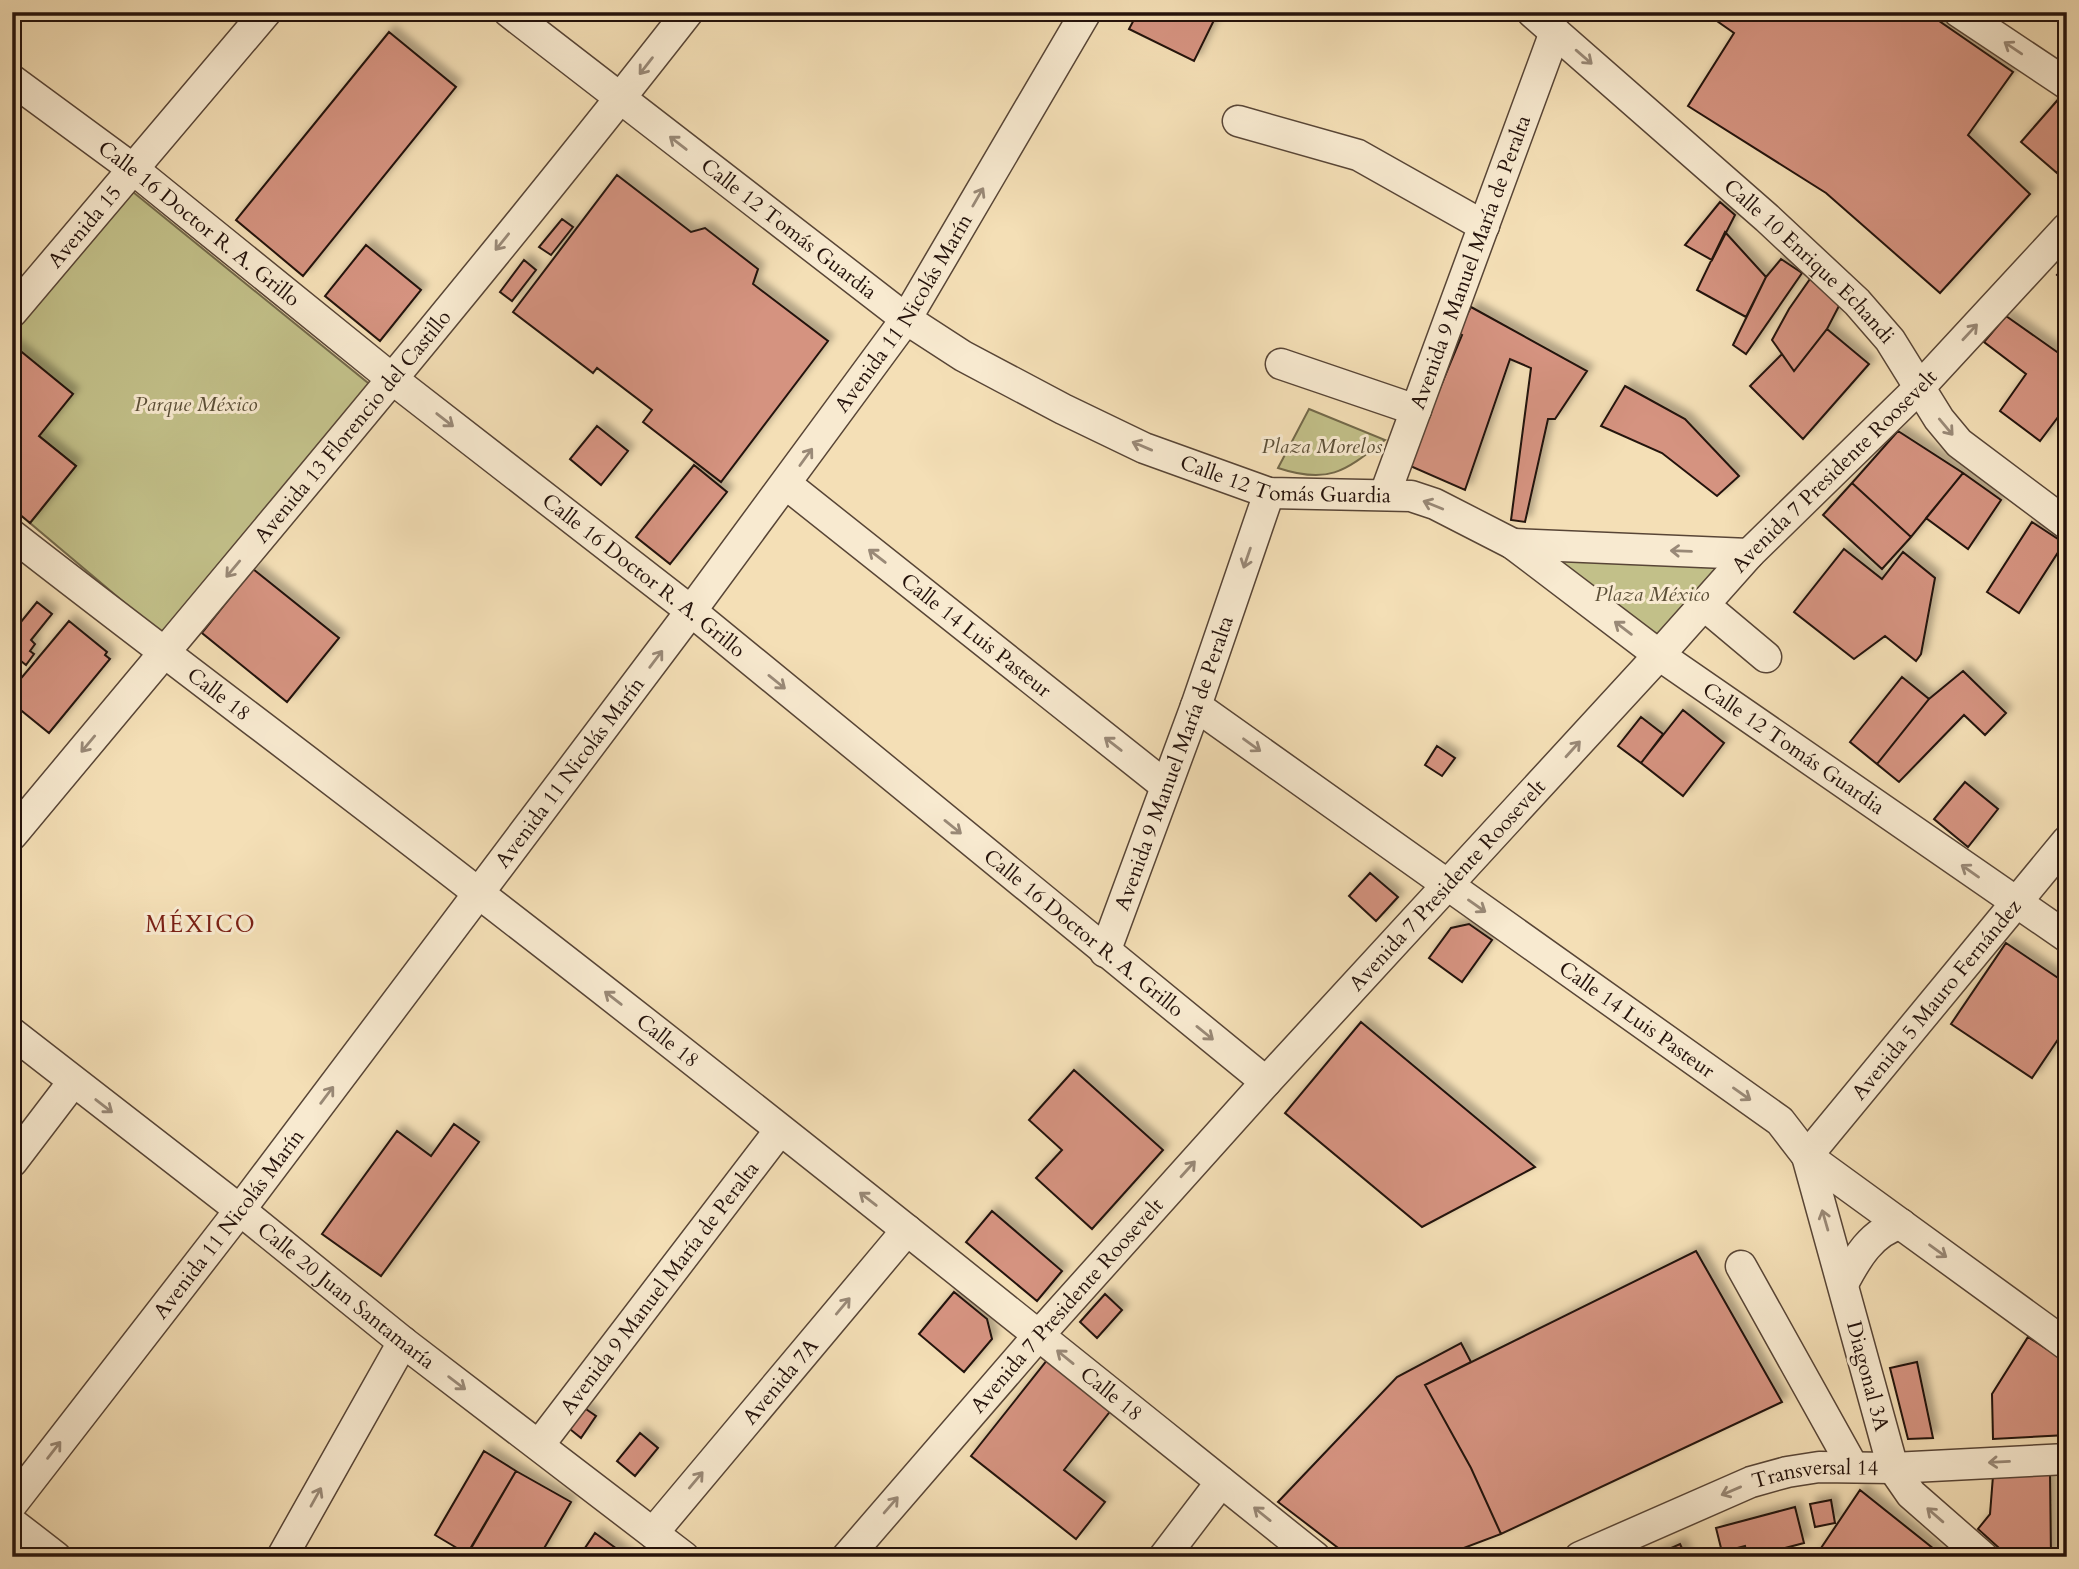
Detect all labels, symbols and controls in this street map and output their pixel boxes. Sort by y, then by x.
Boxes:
one-way arrow [2004,41,2023,55]
one-way arrow [1574,49,1592,65]
one-way arrow [638,56,653,75]
street label: Avenida 9 Manuel María de Peralta [1403,111,1538,414]
street label: Calle 16 Doctor R. A. Grillo [92,134,306,314]
one-way arrow [669,136,687,151]
street label: Calle 12 Tomás Guardia [695,152,883,306]
street label: Calle 10 Enrique Echandi [1717,173,1901,350]
street label: Avenida 15 [41,179,128,275]
one-way arrow [971,187,985,207]
street label: Avenida 11 Nicolás Marín [828,209,980,419]
one-way arrow [494,233,510,251]
street label: Avenida 13 Florencio del Castillo [248,304,458,549]
one-way arrow [1962,324,1979,341]
street label: Avenida 7 Presidente Roosevelt [1725,363,1944,579]
park label: Parque México [134,390,258,419]
one-way arrow [435,412,454,427]
one-way arrow [1938,418,1954,436]
park label: Plaza Morelos [1262,432,1382,461]
one-way arrow [1132,439,1153,452]
one-way arrow [798,447,813,466]
street label: Calle 12 Tomás Guardia [1176,448,1391,511]
street label: Calle 16 Doctor R. A. Grillo [536,487,751,665]
one-way arrow [1423,497,1444,510]
one-way arrow [1670,544,1693,557]
one-way arrow [1240,546,1252,568]
one-way arrow [869,549,887,564]
one-way arrow [225,560,241,578]
street label: Calle 14 Luis Pasteur [895,567,1058,705]
park label: Plaza México [1594,580,1710,609]
street label: Avenida 9 Manuel María de Peralta [1108,612,1241,915]
one-way arrow [1614,620,1633,635]
one-way arrow [648,650,663,668]
street label: Calle 18 [181,661,256,728]
street label: Avenida 11 Nicolás Marín [489,671,651,874]
one-way arrow [768,674,786,690]
street label: Calle 12 Tomás Guardia [1697,675,1890,822]
one-way arrow [80,735,96,753]
one-way arrow [1104,736,1122,751]
one-way arrow [1242,738,1261,752]
one-way arrow [1565,740,1581,758]
street label: Avenida 7 Presidente Roosevelt [1343,773,1553,998]
one-way arrow [944,819,962,834]
street label: Calle 16 Doctor R. A. Grillo [977,842,1190,1024]
one-way arrow [1961,864,1980,878]
street label: Avenida 5 Mauro Fernández [1845,893,2029,1106]
one-way arrow [1467,899,1486,913]
district label: MÉXICO [145,909,257,940]
street label: Calle 14 Luis Pasteur [1553,954,1721,1085]
one-way arrow [604,990,622,1005]
street label: Calle 18 [630,1007,705,1075]
one-way arrow [1196,1025,1214,1040]
one-way arrow [319,1085,334,1104]
one-way arrow [1732,1087,1751,1101]
one-way arrow [94,1098,113,1113]
street label: Avenida 11 Nicolás Marín [147,1123,311,1325]
street label: Avenida 9 Manuel María de Peralta [554,1156,766,1421]
one-way arrow [1180,1160,1196,1178]
one-way arrow [860,1192,878,1207]
street label: Avenida 7 Presidente Roosevelt [964,1192,1170,1419]
one-way arrow [1818,1209,1831,1232]
street label: Calle 20 Juan Santamaría [251,1216,441,1376]
one-way arrow [1928,1244,1947,1258]
one-way arrow [835,1297,851,1315]
street label: Diagonal 3A [1839,1318,1896,1434]
street label: Avenida 7A [736,1332,825,1431]
one-way arrow [1056,1350,1075,1365]
street label: Calle 18 [1074,1360,1148,1428]
one-way arrow [447,1376,466,1391]
one-way arrow [47,1441,62,1460]
street label: Transversal 14 [1749,1453,1879,1496]
one-way arrow [1987,1456,2010,1469]
one-way arrow [689,1472,704,1490]
one-way arrow [1720,1486,1742,1499]
one-way arrow [309,1488,323,1508]
one-way arrow [883,1496,899,1514]
one-way arrow [1253,1506,1271,1522]
one-way arrow [1927,1507,1945,1523]

